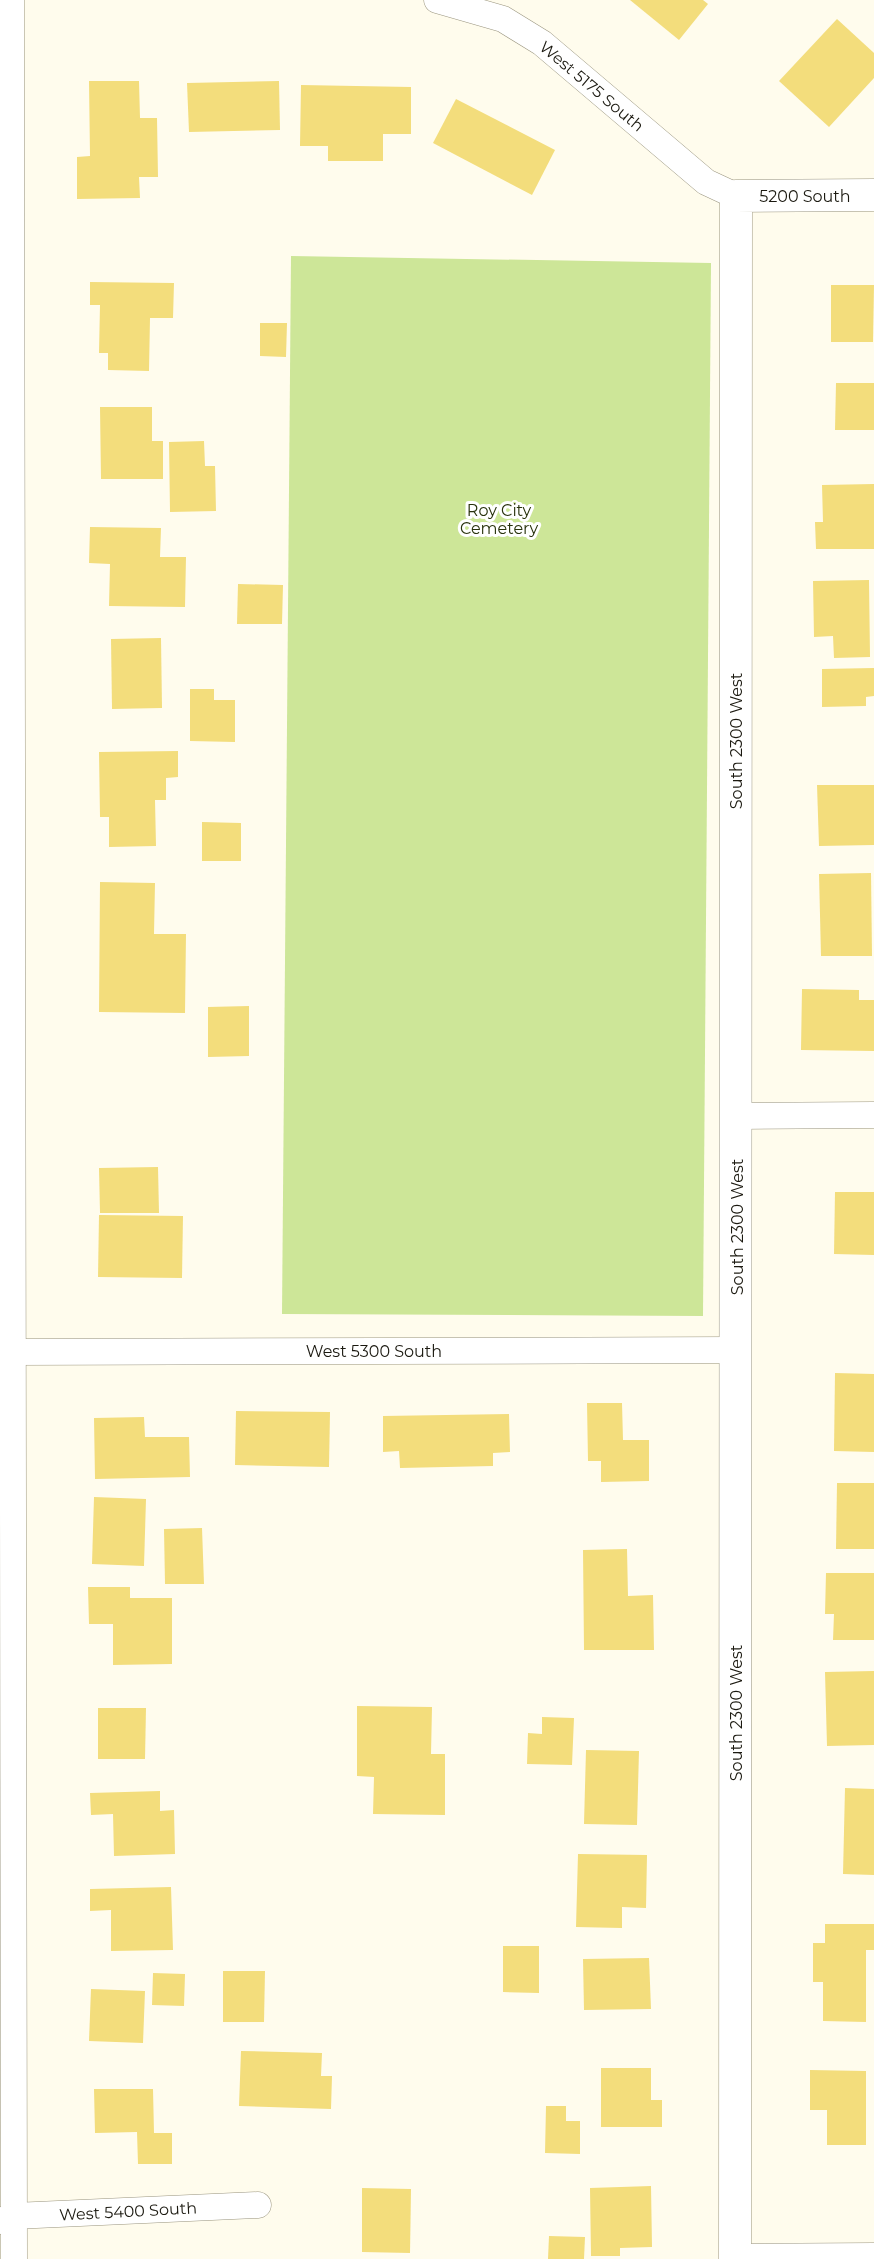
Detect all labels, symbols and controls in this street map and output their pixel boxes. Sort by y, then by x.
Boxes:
street label: West 5175 South [536,37,648,136]
street label: 5200 South [759,187,851,206]
park label: Roy City Cemetery [460,501,538,538]
street label: South 2300 West [727,672,746,809]
street label: South 2300 West [728,1158,747,1295]
street label: West 5300 South [306,1342,442,1361]
street label: South 2300 West [727,1644,746,1781]
street label: West 5400 South [59,2198,197,2225]

